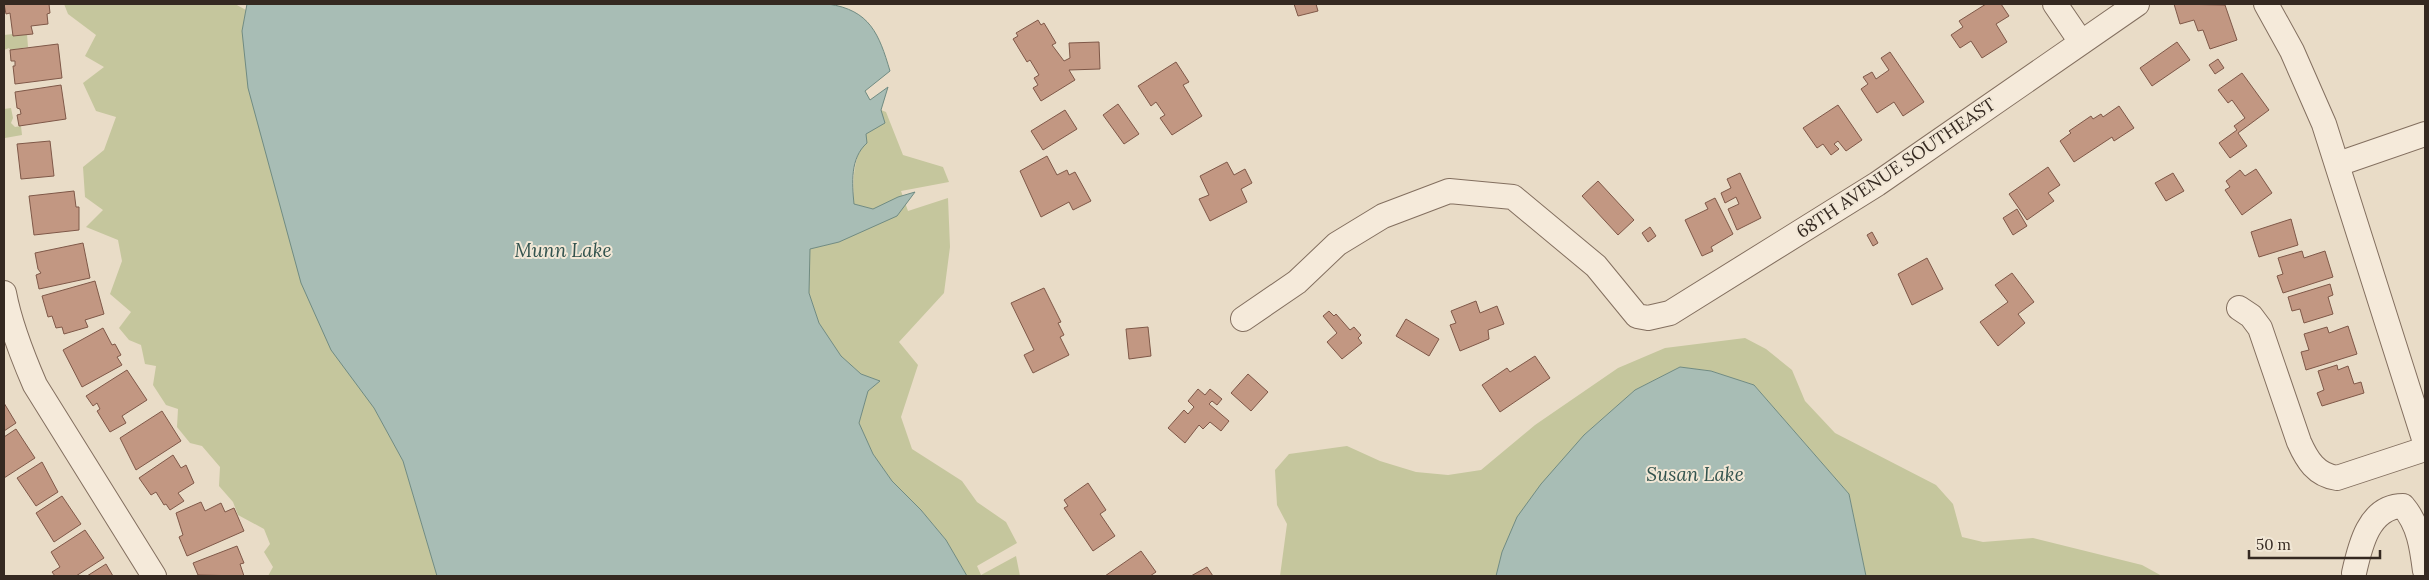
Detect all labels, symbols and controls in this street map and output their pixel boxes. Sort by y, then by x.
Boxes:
street label: 68TH AVENUE SOUTHEAST [1792,92,2000,243]
water label: Munn Lake [514,238,612,262]
water label: Susan Lake [1646,462,1744,486]
scale bar [2249,528,2380,560]
text: 50 m [2256,535,2291,554]

